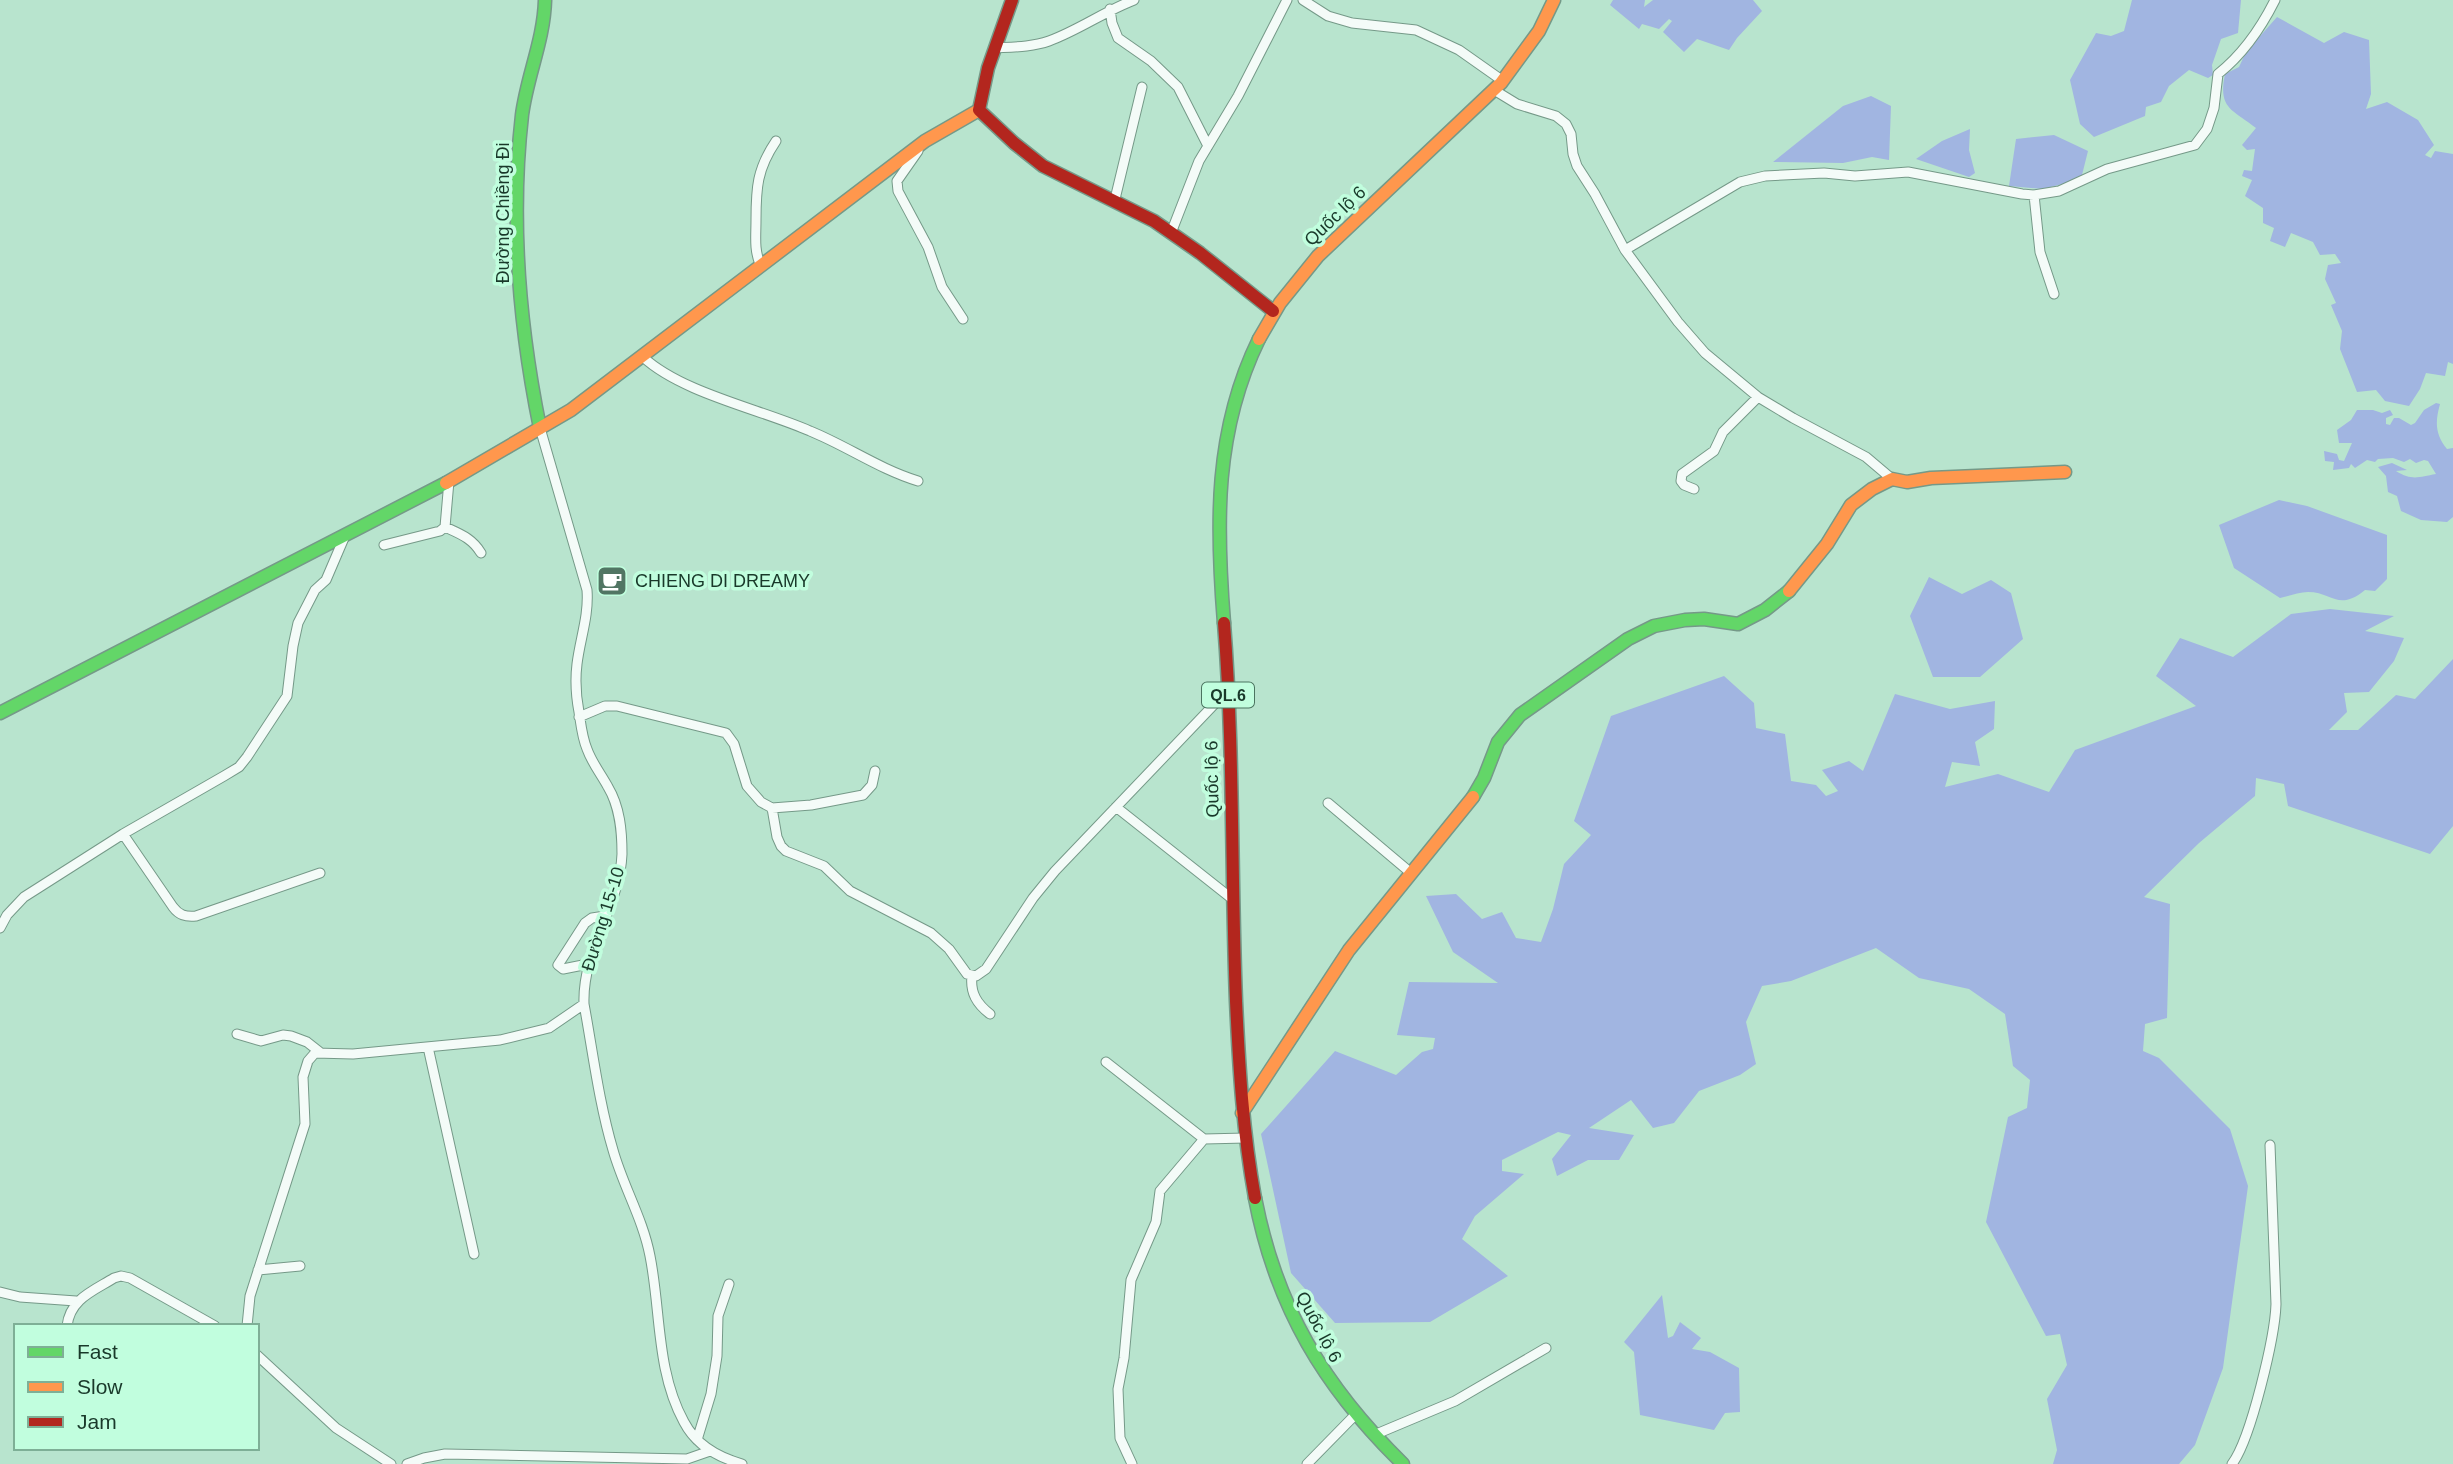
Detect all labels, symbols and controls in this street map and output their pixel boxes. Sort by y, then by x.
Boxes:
street label: Đường Chiềng Đi [493,143,513,283]
street label: Quốc lộ 6 [1300,182,1370,250]
cafe icon: CHIENG DI DREAMY [595,564,629,598]
place label: CHIENG DI DREAMY [635,571,810,591]
road number: QL.6 [1202,682,1254,708]
street label: Quốc lộ 6 [1201,740,1223,818]
street label: Đường 15-10 [578,864,628,974]
street label: Quốc lộ 6 [1292,1288,1346,1366]
legend [14,1324,259,1450]
text: Fast [77,1340,118,1363]
text: Slow [77,1375,123,1398]
text: Jam [77,1410,117,1433]

